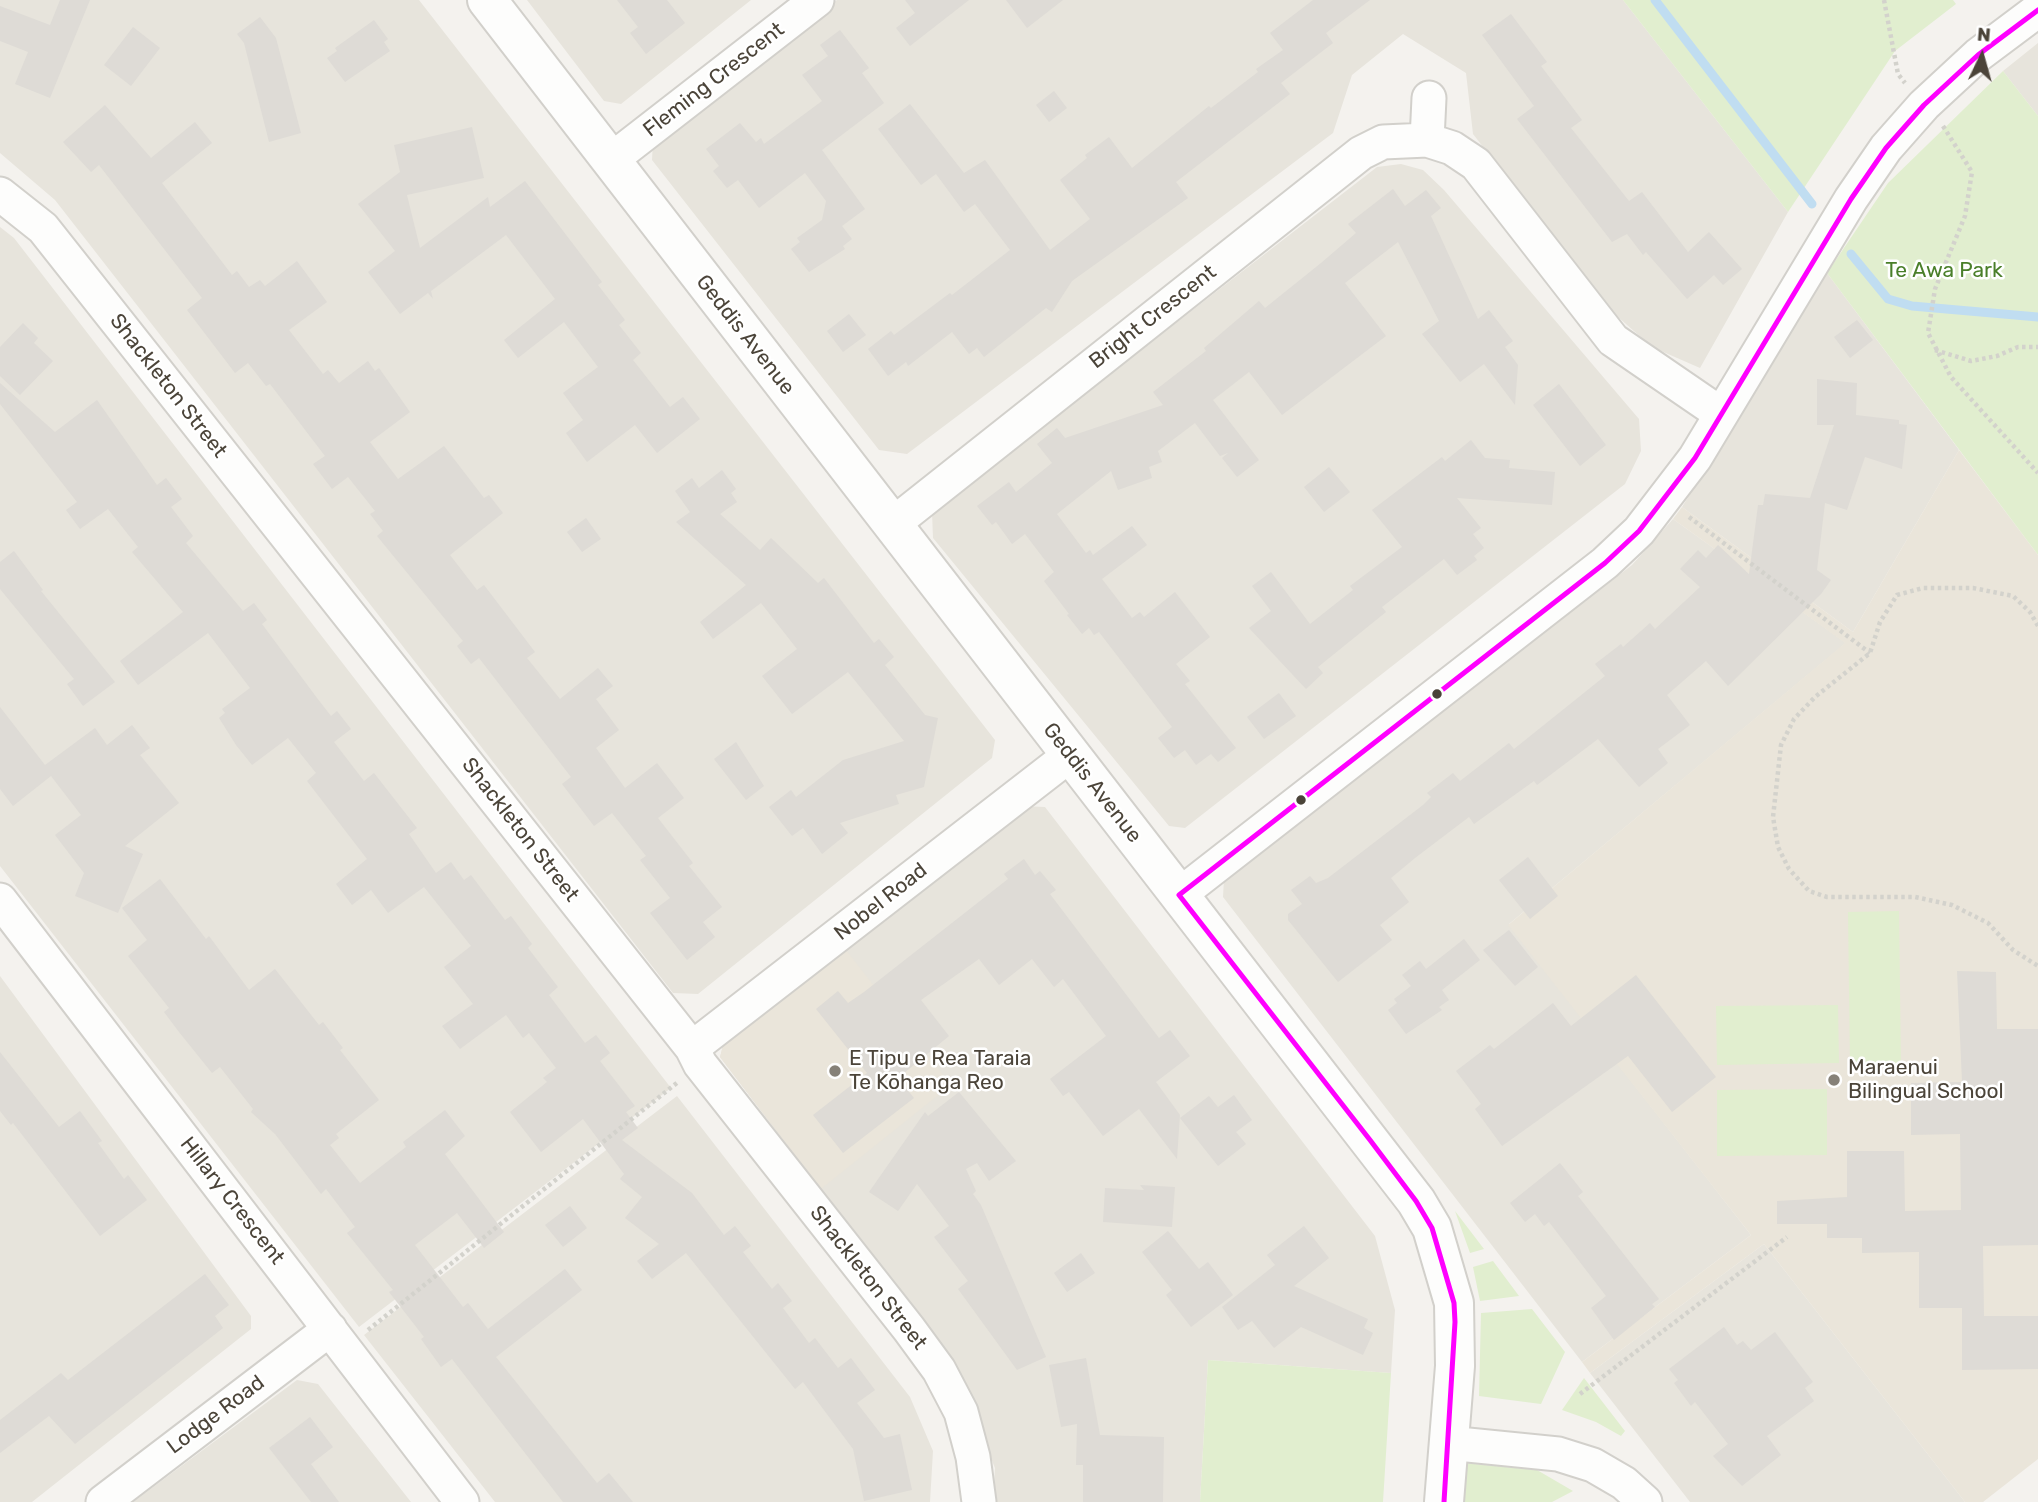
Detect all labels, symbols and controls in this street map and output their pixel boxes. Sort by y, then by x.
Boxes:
street label: Fleming Crescent [639,17,789,143]
north arrow [1947,21,2017,91]
text: N [1976,23,1992,47]
park label: Te Awa Park [1885,258,2003,284]
street label: Bright Crescent [1085,260,1221,374]
street label: Geddis Avenue [690,270,800,400]
street label: Shackleton Street [104,309,232,463]
unlabelled marker [1430,687,1444,701]
street label: Geddis Avenue [1037,718,1147,848]
street label: Shackleton Street [456,753,584,907]
unlabelled marker [1294,793,1308,807]
street label: Nobel Road [830,858,932,946]
place label: E Tipu e Rea Taraia Te Kōhanga Reo [849,1046,1031,1096]
place label: Maraenui Bilingual School [1848,1055,2004,1105]
marker: E Tipu e Rea Taraia Te Kōhanga Reo [827,1063,843,1079]
marker: Maraenui Bilingual School [1826,1072,1842,1088]
street label: Hillary Crescent [174,1132,290,1270]
street label: Shackleton Street [804,1201,932,1355]
street label: Lodge Road [162,1370,270,1460]

